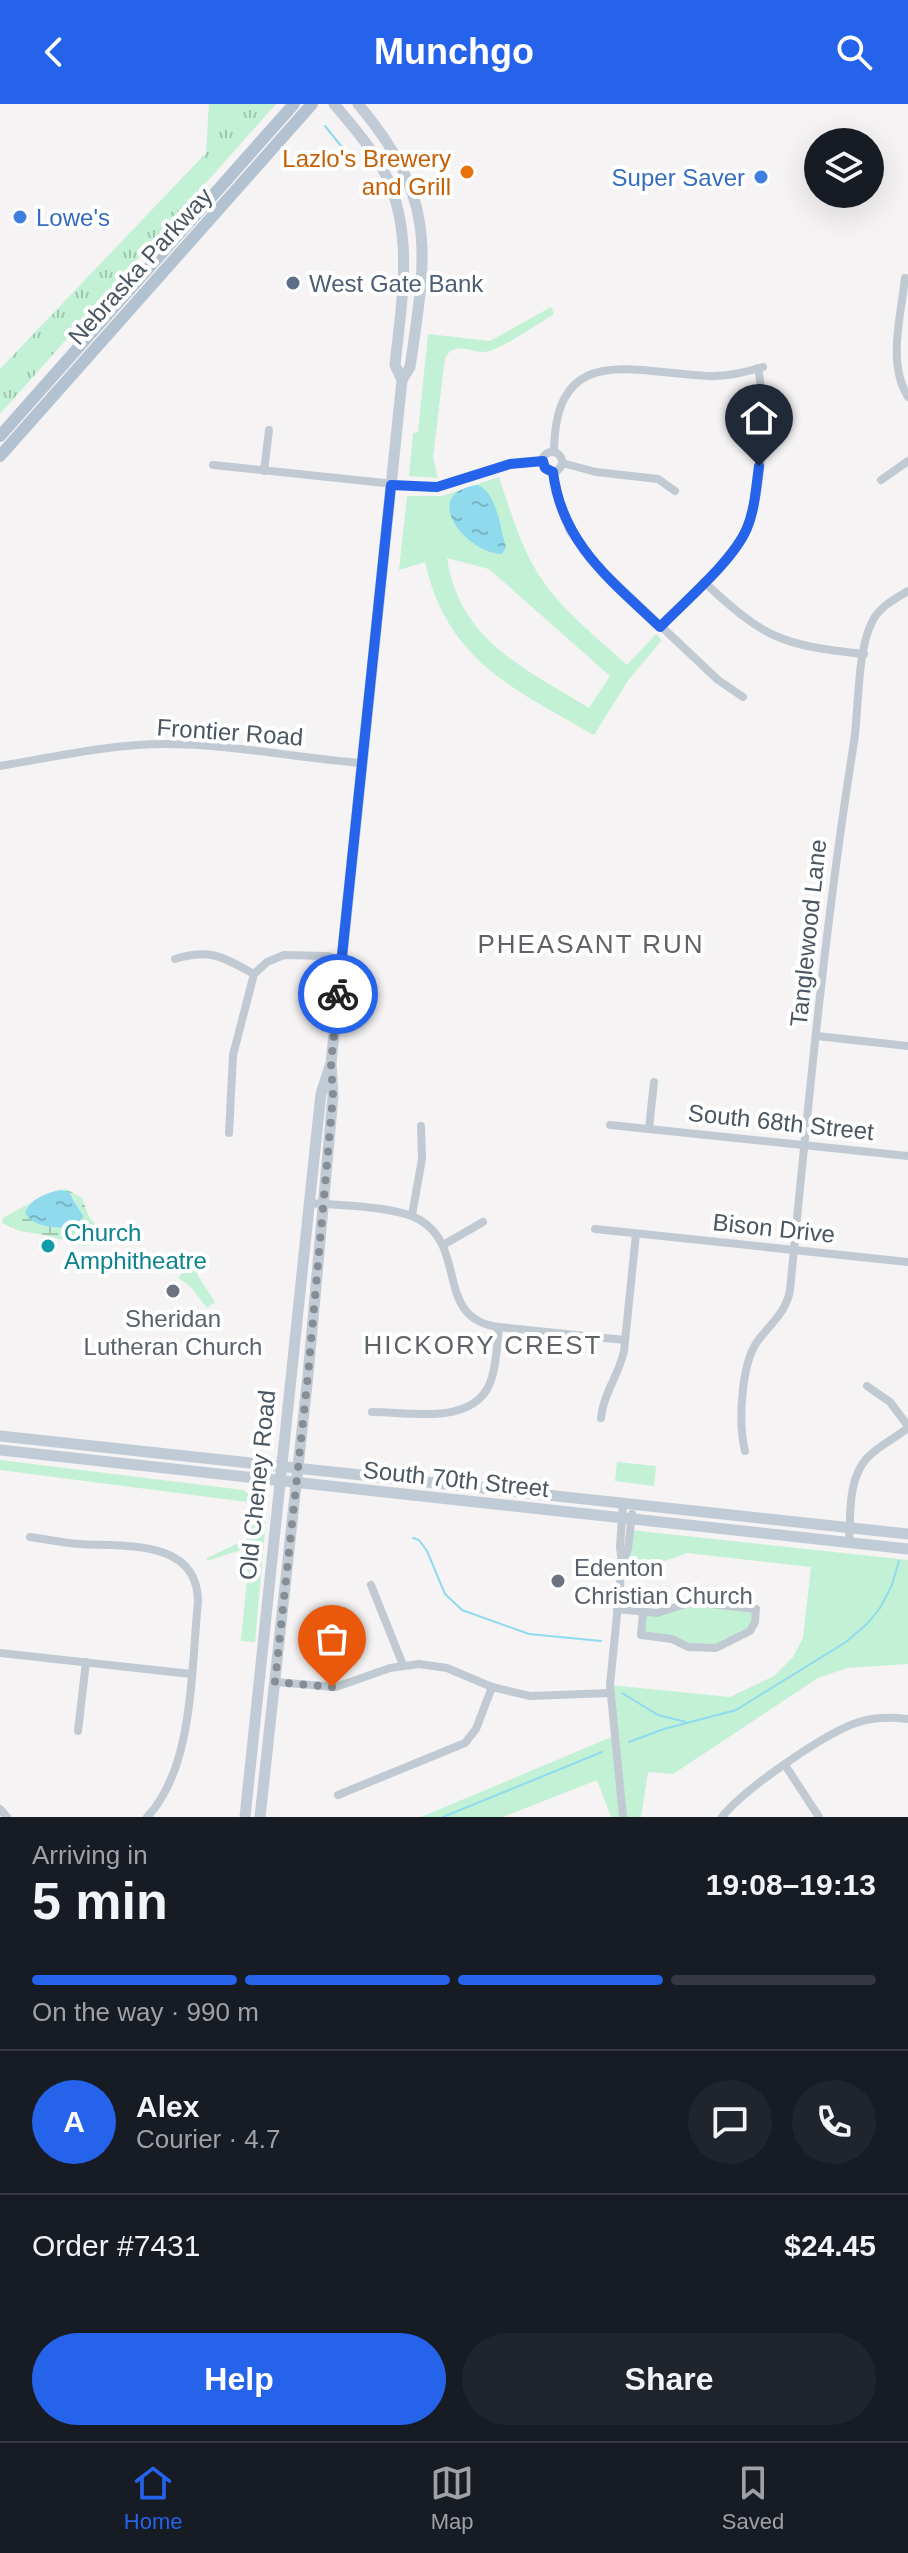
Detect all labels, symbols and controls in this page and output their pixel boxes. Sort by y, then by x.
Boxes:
icon: back [32,30,76,74]
icon: search [832,30,876,74]
text: Munchgo [374,31,534,72]
map controls [804,128,884,208]
button: layers [804,128,884,208]
place label: Lazlo's Brewery and Grill [282,145,451,200]
marker: Lazlo's Brewery and Grill [458,163,476,181]
place label: Super Saver [612,164,745,191]
marker: Super Saver [752,168,770,186]
street label: Nebraska Parkway [63,182,217,350]
place label: Lowe's [36,204,110,231]
marker: Lowe's [11,208,29,226]
place label: West Gate Bank [309,270,484,297]
marker: West Gate Bank [284,274,302,292]
pin [725,384,793,466]
icon: home [737,396,781,440]
street label: Frontier Road [156,713,304,751]
street label: Tanglewood Lane [785,838,831,1028]
district label: PHEASANT RUN [477,929,705,959]
courier [298,954,378,1034]
icon: bike [316,972,360,1016]
street label: South 68th Street [687,1099,876,1145]
street label: Bison Drive [712,1208,836,1248]
place label: Church Amphitheatre [64,1219,207,1274]
marker: Church Amphitheatre [39,1237,57,1255]
marker: Sheridan Lutheran Church [164,1282,182,1300]
place label: Sheridan Lutheran Church [84,1305,262,1360]
district label: HICKORY CREST [364,1330,602,1360]
street label: Old Cheney Road [234,1389,280,1581]
street label: South 70th Street [362,1456,551,1502]
place label: Edenton Christian Church [574,1554,753,1609]
marker: Edenton Christian Church [549,1572,567,1590]
pin [298,1605,366,1687]
icon: bag [310,1617,354,1661]
text: Arriving in [32,1840,148,1870]
text: 19:08–19:13 [706,1868,876,1901]
text: 5 min [32,1872,168,1930]
text: On the way · 990 m [32,1997,259,2027]
button: chat [688,2080,772,2164]
button: phone [792,2080,876,2164]
text: Alex [136,2090,199,2123]
text: A [63,2105,85,2138]
text: Courier · 4.7 [136,2124,281,2154]
text: Order #7431 [32,2229,200,2262]
text: $24.45 [784,2229,876,2262]
button: Help [32,2333,446,2425]
button: Share [462,2333,876,2425]
tab: Home [124,2461,183,2535]
tab: Map [430,2461,474,2535]
tab: Saved [722,2461,784,2535]

